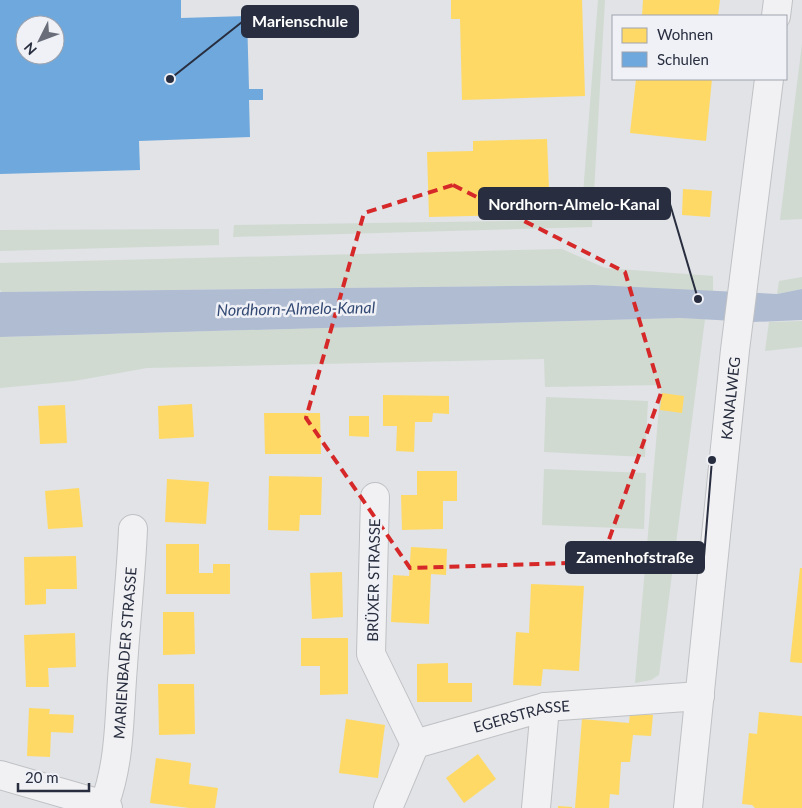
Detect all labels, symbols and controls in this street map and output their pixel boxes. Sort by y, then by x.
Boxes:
callout: Marienschule [242,6,358,37]
text: Marienschule [252,11,348,30]
north arrow [15,15,65,65]
legend [612,15,787,80]
text: Wohnen [657,25,713,43]
text: N [20,39,40,59]
text: Schulen [657,50,709,68]
callout: Nordhorn-Almelo-Kanal [479,188,670,219]
text: Nordhorn-Almelo-Kanal [488,194,660,213]
water label: Nordhorn-Almelo-Kanal [217,297,376,319]
street label: KANALWEG [717,356,743,441]
street label: BRÜXER STRASSE [363,518,383,642]
callout: Zamenhofstraße [566,542,704,573]
text: Zamenhofstraße [576,547,694,566]
street label: MARIENBADER STRASSE [109,566,140,740]
street label: EGERSTRASSE [471,696,570,736]
scale bar [18,760,89,792]
text: 20 m [25,768,59,786]

